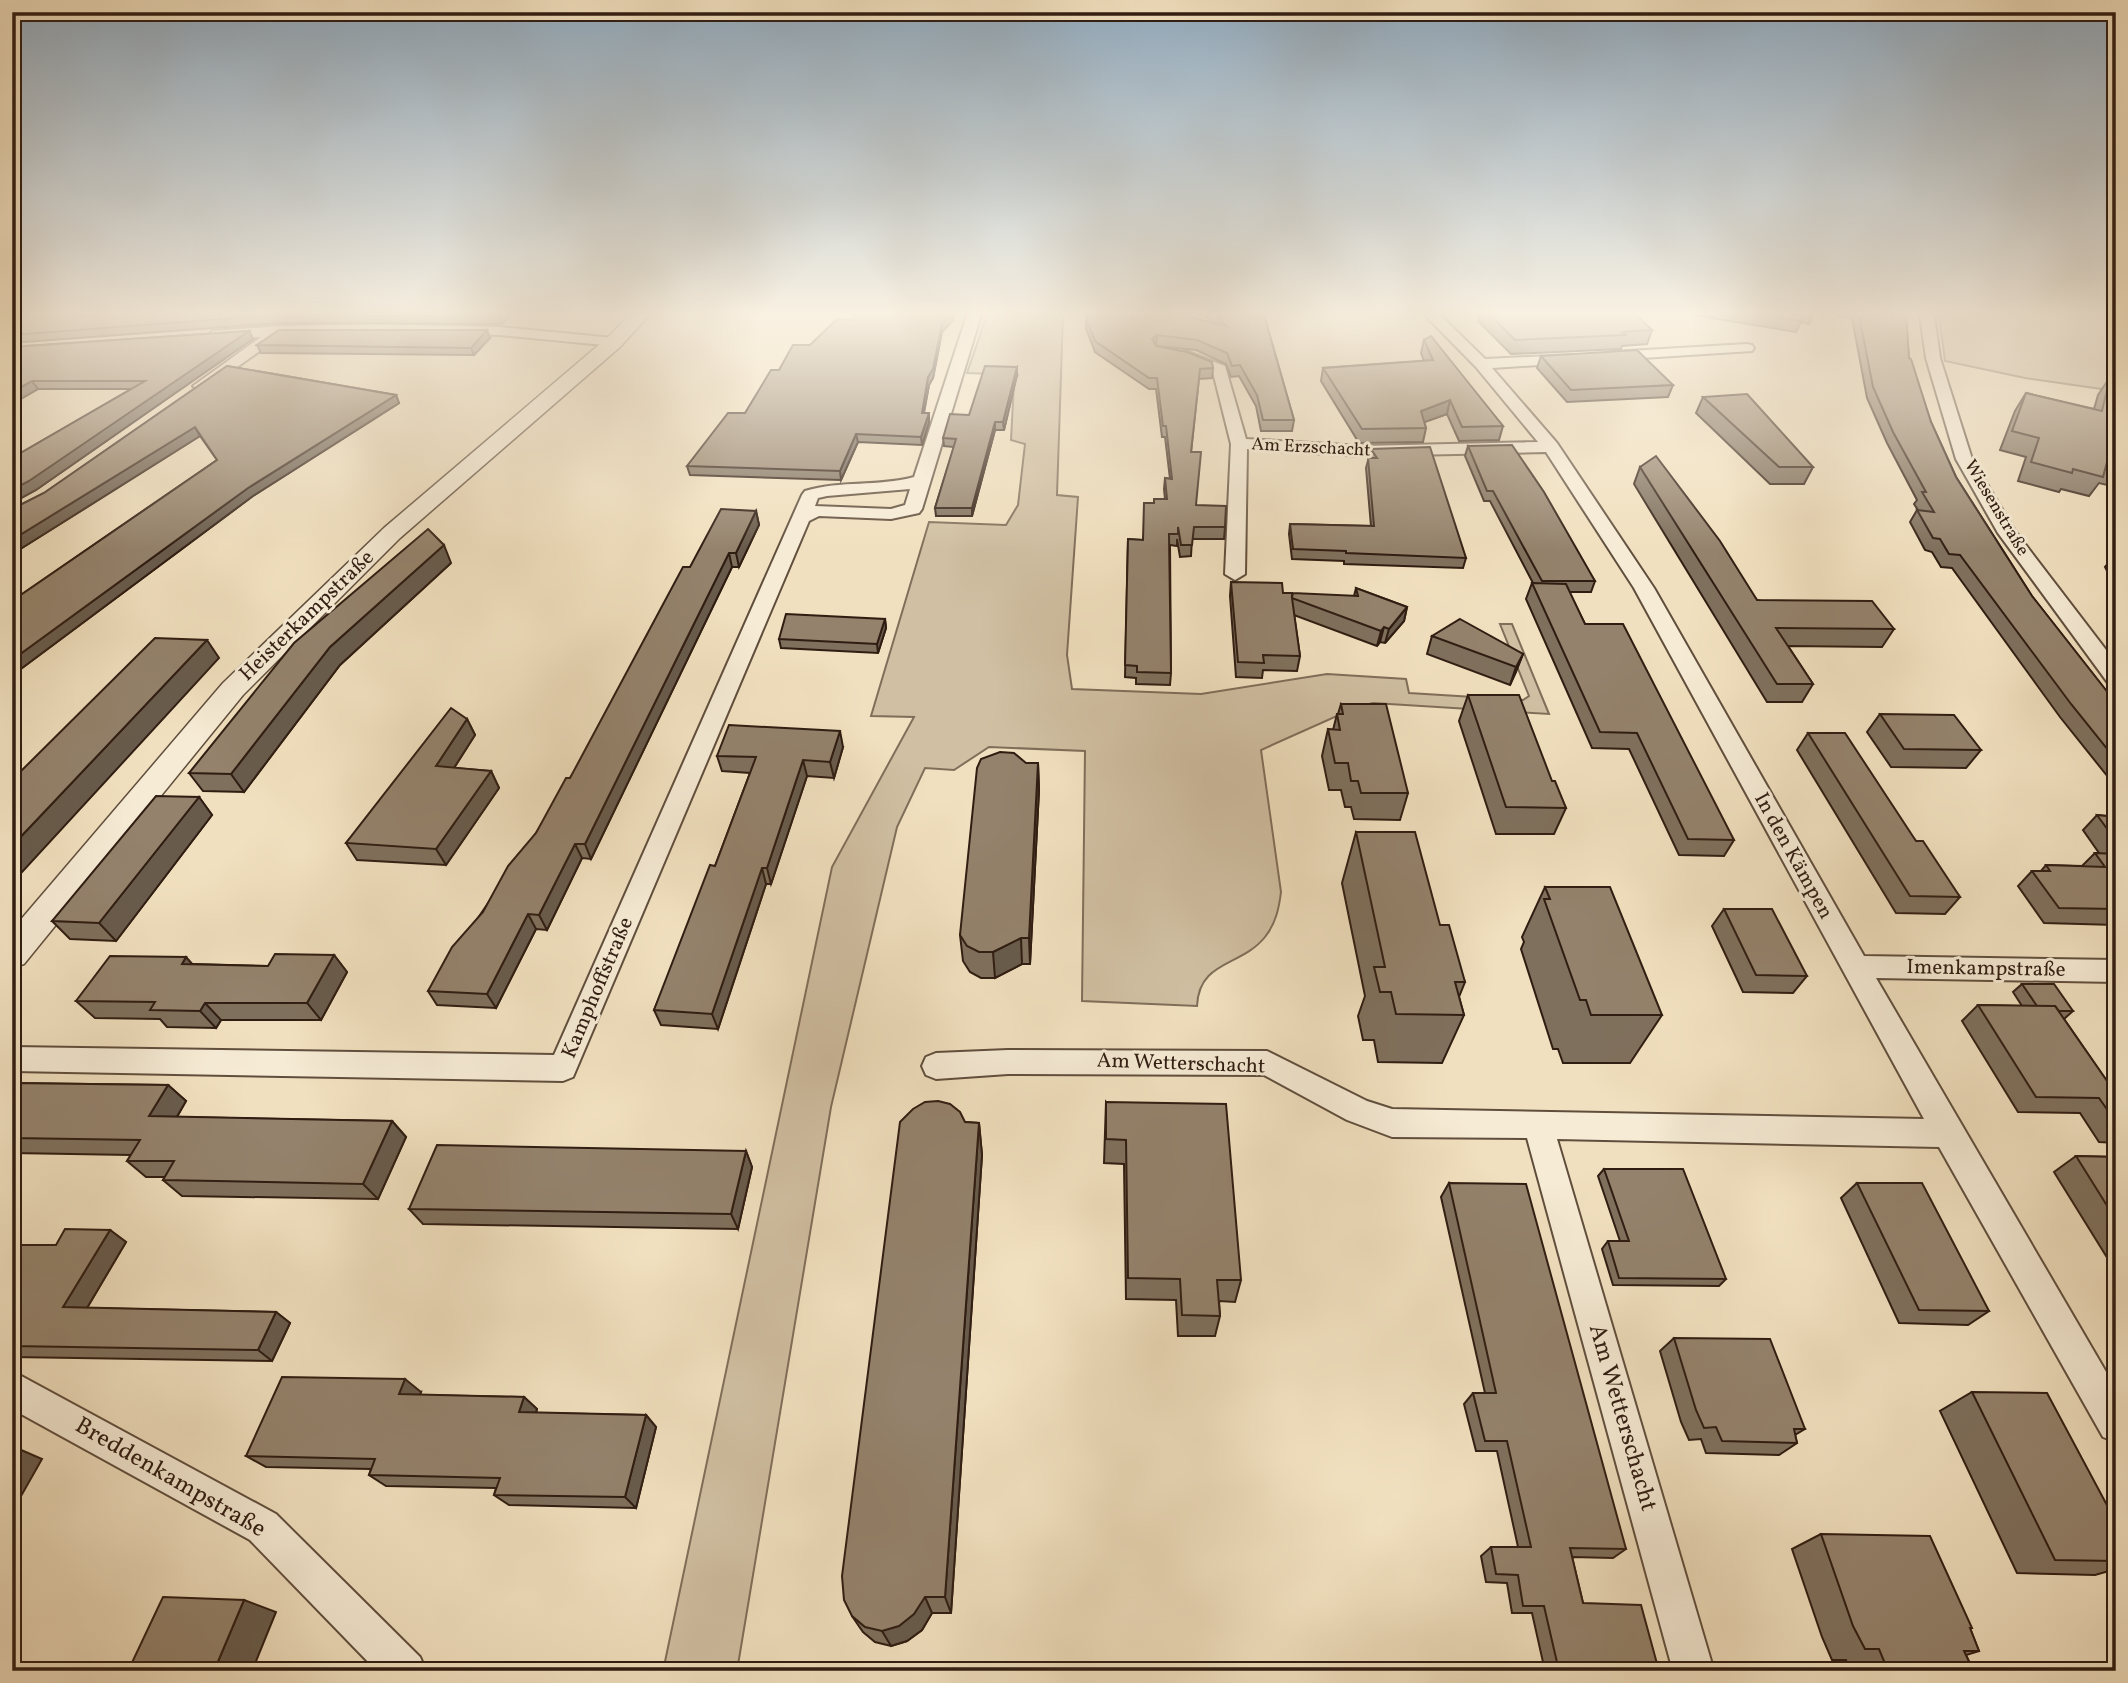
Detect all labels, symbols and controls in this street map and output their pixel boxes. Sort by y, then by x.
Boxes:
street label: Am Erzschacht [1251,432,1371,464]
street label: Wiesenstraße [1957,455,2035,561]
street label: Heisterkampstraße [233,544,381,688]
street label: In den Kämpen [1746,788,1840,924]
street label: Kamphoffstraße [555,913,641,1063]
street label: Imenkampstraße [1906,953,2066,985]
street label: Am Wetterschacht [1096,1047,1266,1081]
street label: Am Wetterschacht [1579,1321,1665,1515]
street label: Breddenkampstraße [68,1409,272,1547]

